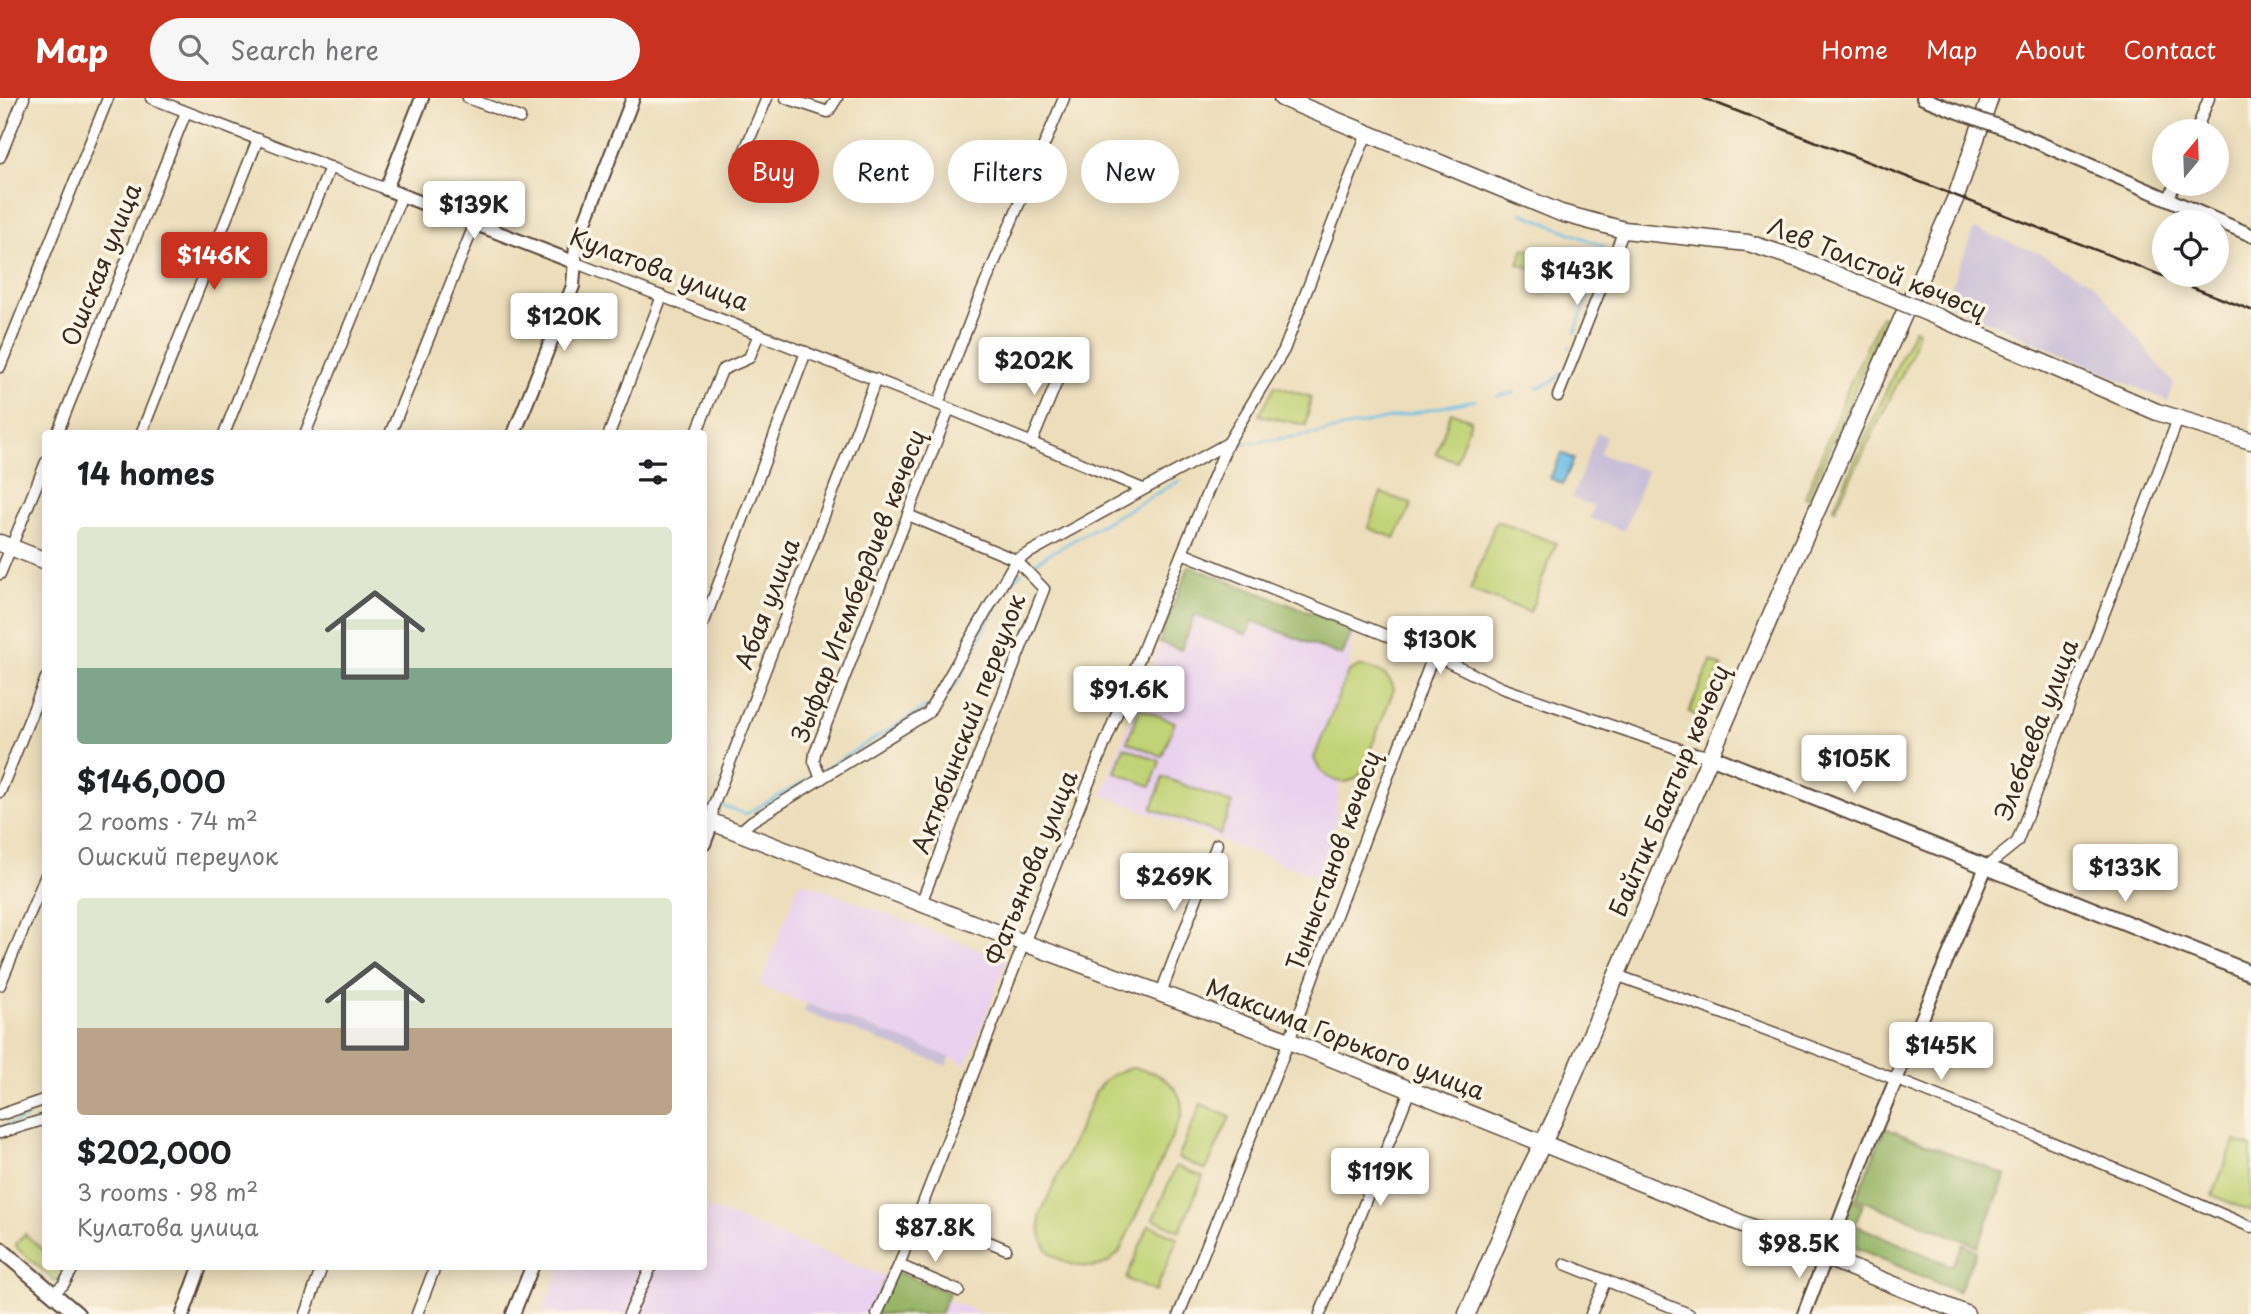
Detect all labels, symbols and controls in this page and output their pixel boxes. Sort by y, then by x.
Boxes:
search box [150,18,640,81]
text: Map [35,24,108,74]
icon: search [174,30,212,68]
text: Search here [230,30,379,69]
text: Home [1821,31,1888,67]
text: Map [1926,31,1977,67]
text: About [2015,31,2085,67]
text: Contact [2123,31,2216,67]
north arrow [2152,119,2230,196]
map controls [2152,119,2229,287]
chip: Buy [728,140,819,203]
chip: Rent [833,140,934,203]
chip: Filters [948,140,1067,203]
chip: New [1081,140,1179,203]
street label: Ошская улица [51,177,149,351]
pin: $139K [425,181,523,241]
text: $139K [439,186,509,221]
street label: Лев Толстой көчөсү [1763,207,1993,328]
button: locate [2152,210,2229,287]
street label: Кулатова улица [565,217,755,319]
pin: $146K [165,232,263,292]
text: $146K [177,237,251,272]
pin: $143K [1528,248,1626,307]
text: $143K [1541,252,1613,287]
pin: $120K [515,294,613,353]
text: $120K [526,298,602,333]
pin: $202K [985,338,1083,397]
text: $202K [995,342,1073,377]
street label: Зыфар Игембердиев көчөсү [781,424,933,747]
text: 14 homes [77,450,215,495]
icon: filters [634,453,672,491]
street label: Абая улица [725,533,808,674]
icon: home [312,572,438,698]
street label: Актюбинский переулок [901,587,1034,858]
pin: $130K [1391,616,1489,676]
text: $130K [1403,621,1477,656]
street label: Элебаева улица [1984,633,2086,825]
street label: Байтик Баатыр көчөсү [1599,659,1738,922]
pin: $91.6K [1072,666,1186,726]
text: $91.6K [1089,671,1169,706]
pin: $105K [1805,736,1903,795]
text: $105K [1817,740,1891,775]
street label: Тыныстанов көчөсү [1276,745,1389,975]
text: $146,000 [77,758,226,803]
street label: Фатьянова улица [975,765,1086,970]
text: 2 rooms · 74 m² [77,803,258,838]
text: Ошский переулок [77,838,278,873]
pin: $133K [2076,844,2174,904]
text: $133K [2089,849,2161,884]
pin: $269K [1125,854,1223,913]
text: $269K [1136,858,1212,893]
icon: home [312,943,438,1069]
street label: Максима Горького улица [1201,968,1490,1108]
pin: $145K [1892,1023,1990,1082]
text: $145K [1905,1027,1977,1062]
text: $202,000 [77,1129,232,1174]
pin: $119K [1331,1148,1429,1208]
text: $119K [1347,1153,1413,1188]
text: 3 rooms · 98 m² [77,1174,258,1209]
pin: $87.8K [878,1204,992,1264]
text: Кулатова улица [77,1209,258,1244]
text: $87.8K [895,1209,975,1244]
pin: $98.5K [1742,1220,1856,1280]
text: $98.5K [1758,1225,1840,1260]

